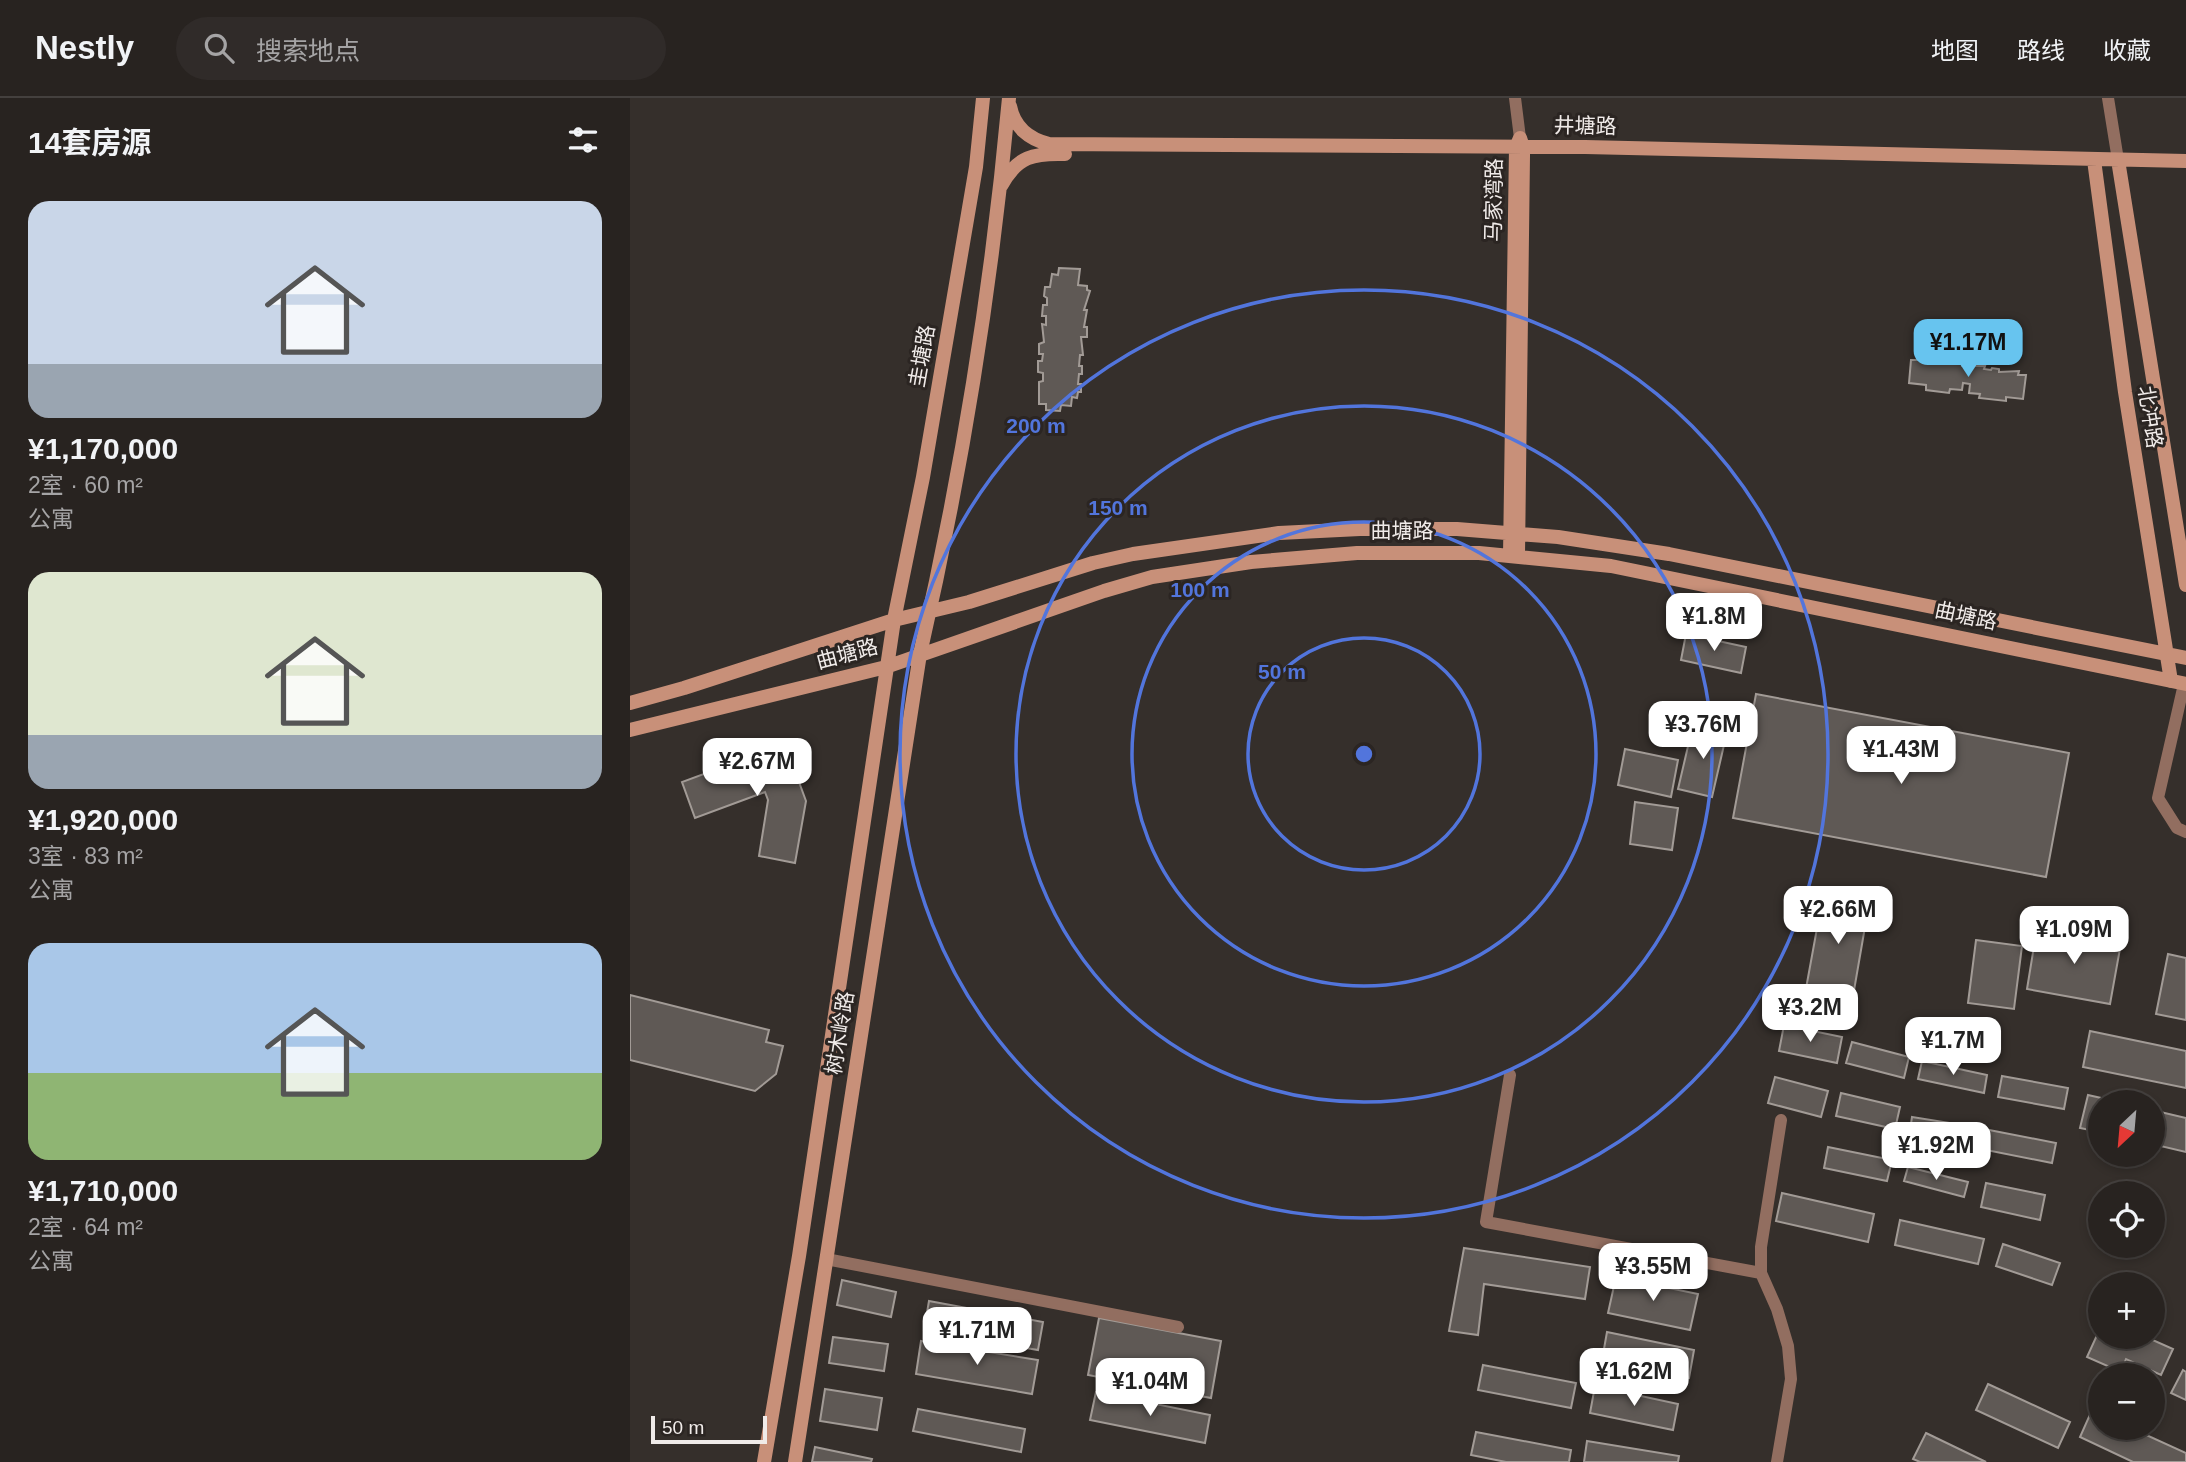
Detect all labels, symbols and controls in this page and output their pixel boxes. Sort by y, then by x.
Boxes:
search box [176,17,666,80]
text: Nestly [35,29,134,66]
icon: search [200,29,238,67]
text: 搜索地点 [256,36,360,66]
text: 地图 [1931,37,1979,64]
text: 路线 [2017,37,2065,64]
text: 收藏 [2103,37,2151,64]
street label: 井塘路 [1553,113,1617,138]
icon: filters [564,121,602,159]
text: 14套房源 [28,126,151,159]
street label: 马家湾路 [1481,158,1506,242]
icon: home [252,247,378,373]
pin: ¥1.17M [1911,320,2025,379]
street label: 圭塘路 [905,323,938,389]
text: ¥1.17M [1930,329,2006,355]
street label: 北冲路 [2134,384,2167,450]
text: 200 m [1006,414,1066,437]
text: ¥1,170,000 [28,432,178,465]
text: 2室 · 60 m² [28,472,143,498]
text: 150 m [1088,496,1148,519]
text: 公寓 [28,506,74,532]
street label: 曲塘路 [1371,519,1434,542]
text: 100 m [1170,578,1230,601]
pin: ¥1.8M [1665,594,1763,653]
street label: 曲塘路 [1933,598,1999,633]
text: ¥1.8M [1682,603,1746,629]
icon: home [252,618,378,744]
street label: 曲塘路 [813,634,880,673]
text: 50 m [1258,660,1306,683]
pin: ¥3.76M [1646,702,1760,761]
text: ¥3.76M [1665,711,1741,737]
pin: ¥1.43M [1844,726,1958,786]
text: ¥1.43M [1863,736,1939,762]
pin: ¥2.67M [700,738,814,798]
centre of rings [1352,742,1376,766]
text: ¥2.67M [719,748,795,774]
text: ¥1,920,000 [28,803,178,836]
text: 3室 · 83 m² [28,843,143,869]
text: 公寓 [28,877,74,903]
pin: ¥2.66M [1781,886,1895,946]
text: ¥2.66M [1800,896,1876,922]
pin: ¥1.09M [2017,906,2131,966]
text: ¥1.09M [2036,916,2112,942]
pin: ¥3.2M [1761,984,1859,1044]
icon: home [252,989,378,1115]
street label: 树木岭路 [822,990,857,1076]
text: ¥3.2M [1778,994,1842,1020]
pin: ¥1.7M [1904,1018,2002,1077]
text: ¥1.7M [1921,1027,1985,1053]
north arrow [2088,1090,2165,1167]
map controls [2088,1090,2165,1440]
pin: ¥1.92M [1879,1122,1993,1182]
text: ¥1.92M [1898,1132,1974,1158]
text: ¥1,710,000 [28,1174,178,1207]
button: locate [2088,1181,2165,1258]
text: 2室 · 64 m² [28,1214,143,1240]
pin: ¥3.55M [1596,1244,1710,1303]
text: 公寓 [28,1248,74,1274]
text: ¥3.55M [1615,1253,1691,1279]
button: + [2088,1272,2165,1349]
pin: ¥1.71M [920,1308,1034,1367]
text: ¥1.71M [939,1317,1015,1343]
pin: ¥1.62M [1577,1348,1691,1408]
pin: ¥1.04M [1093,1358,1207,1418]
text: ¥1.62M [1596,1358,1672,1384]
button: − [2088,1363,2165,1440]
text: ¥1.04M [1112,1368,1188,1394]
scale bar [651,1413,766,1445]
text: 50 m [662,1417,704,1438]

